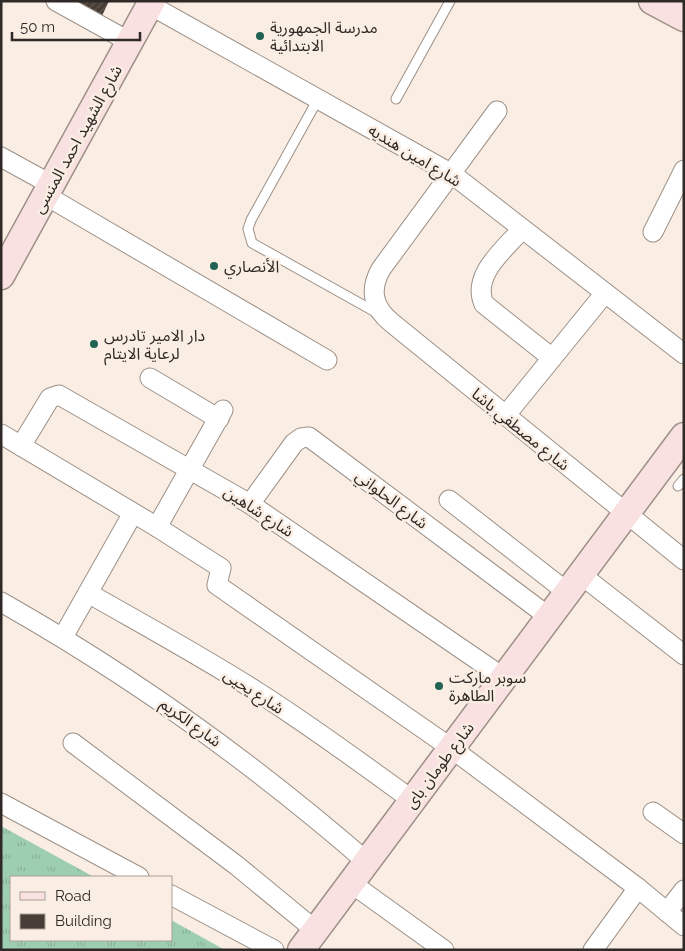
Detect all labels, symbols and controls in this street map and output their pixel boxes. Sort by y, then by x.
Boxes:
scale bar [12,10,140,42]
text: 50 m [20,18,55,36]
place label: مدرسة الجمهورية الابتدائية [270,18,378,55]
marker: مدرسة الجمهورية الابتدائية [254,30,266,42]
street label: شارع الشهيد احمد المنسى [29,62,129,218]
street label: شارع امين هنديه [363,120,465,193]
place label: الأنصاري [224,257,279,279]
marker: الأنصاري [208,260,220,272]
place label: دار الامير تادرس لرعاية الايتام [104,326,205,366]
marker: دار الامير تادرس لرعاية الايتام [88,338,100,350]
street label: شارع مصطفي باشا [466,384,573,477]
street label: شارع الحلواني [350,466,432,535]
street label: شارع شاهين [219,482,297,543]
street label: شارع يحيى [218,665,287,720]
place label: سوبر ماركت الطاهرة [449,668,526,705]
marker: سوبر ماركت الطاهرة [433,680,445,692]
street label: شارع الكريم [155,694,225,753]
street label: شارع طومان باى [401,719,480,814]
legend [10,876,172,941]
text: Road [55,887,91,905]
text: Building [55,912,112,930]

